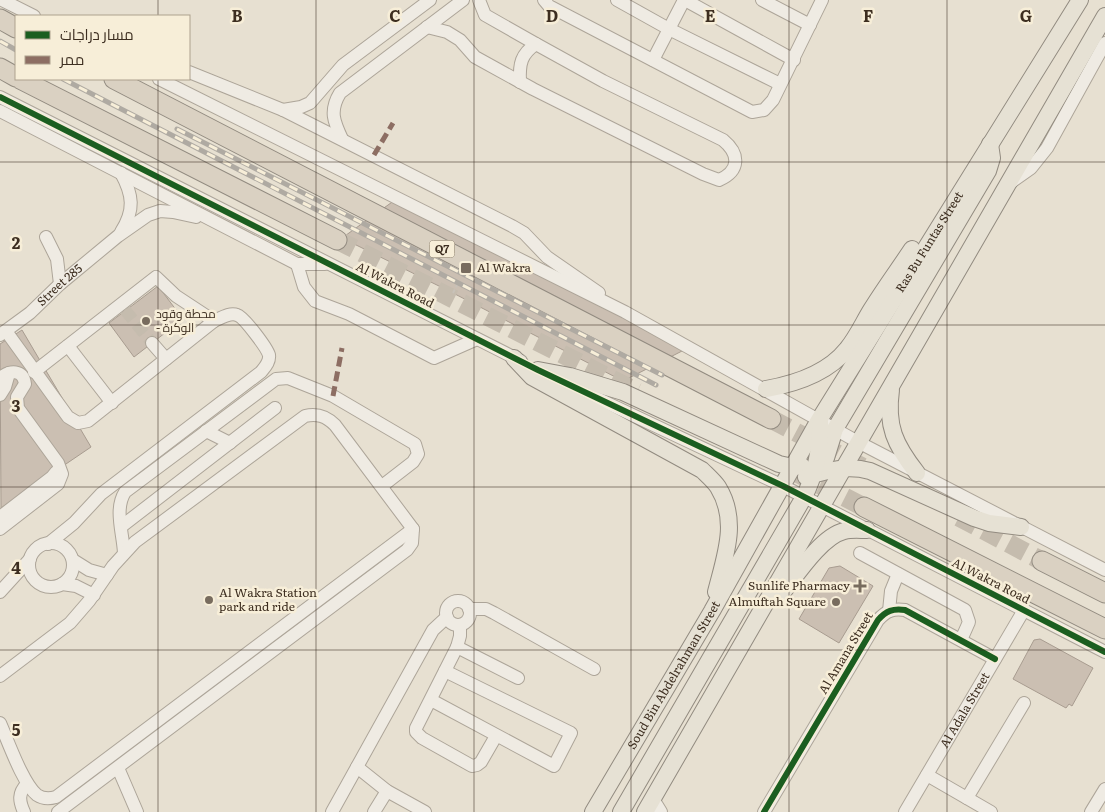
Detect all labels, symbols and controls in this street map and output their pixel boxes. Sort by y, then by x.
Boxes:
text: B [231,3,243,27]
text: C [389,3,401,27]
text: D [546,3,558,27]
text: E [705,3,716,27]
text: F [863,3,873,27]
text: G [1020,3,1032,27]
legend [15,15,190,80]
text: مسار دراجات [60,22,134,45]
text: ممر [59,47,84,70]
street label: Ras Bu Funtas Street [890,187,967,296]
text: 2 [12,230,21,254]
road number: Q7 [430,240,454,258]
street label: Al Wakra Road [353,257,438,312]
place label: Al Wakra [477,258,532,276]
street label: Street 285 [32,259,86,310]
marker: Al Wakra [459,261,473,275]
place label: محطة وقود - الوكرة [156,304,216,336]
marker: محطة وقود - الوكرة [140,315,152,327]
text: 3 [12,393,21,417]
street label: Al Wakra Road [949,553,1034,608]
text: 4 [11,555,21,579]
place label: Sunlife Pharmacy [748,576,850,594]
marker: Sunlife Pharmacy [854,580,866,592]
place label: Al Wakra Station park and ride [219,583,317,615]
place label: Almuftah Square [729,592,826,610]
marker: Al Wakra Station park and ride [203,594,215,606]
marker: Almuftah Square [830,596,842,608]
street label: Soud Bin Abdelrahman Street [622,597,724,752]
street label: Al Amana Street [813,608,877,697]
street label: Al Adala Street [935,668,993,751]
text: 5 [12,717,21,741]

